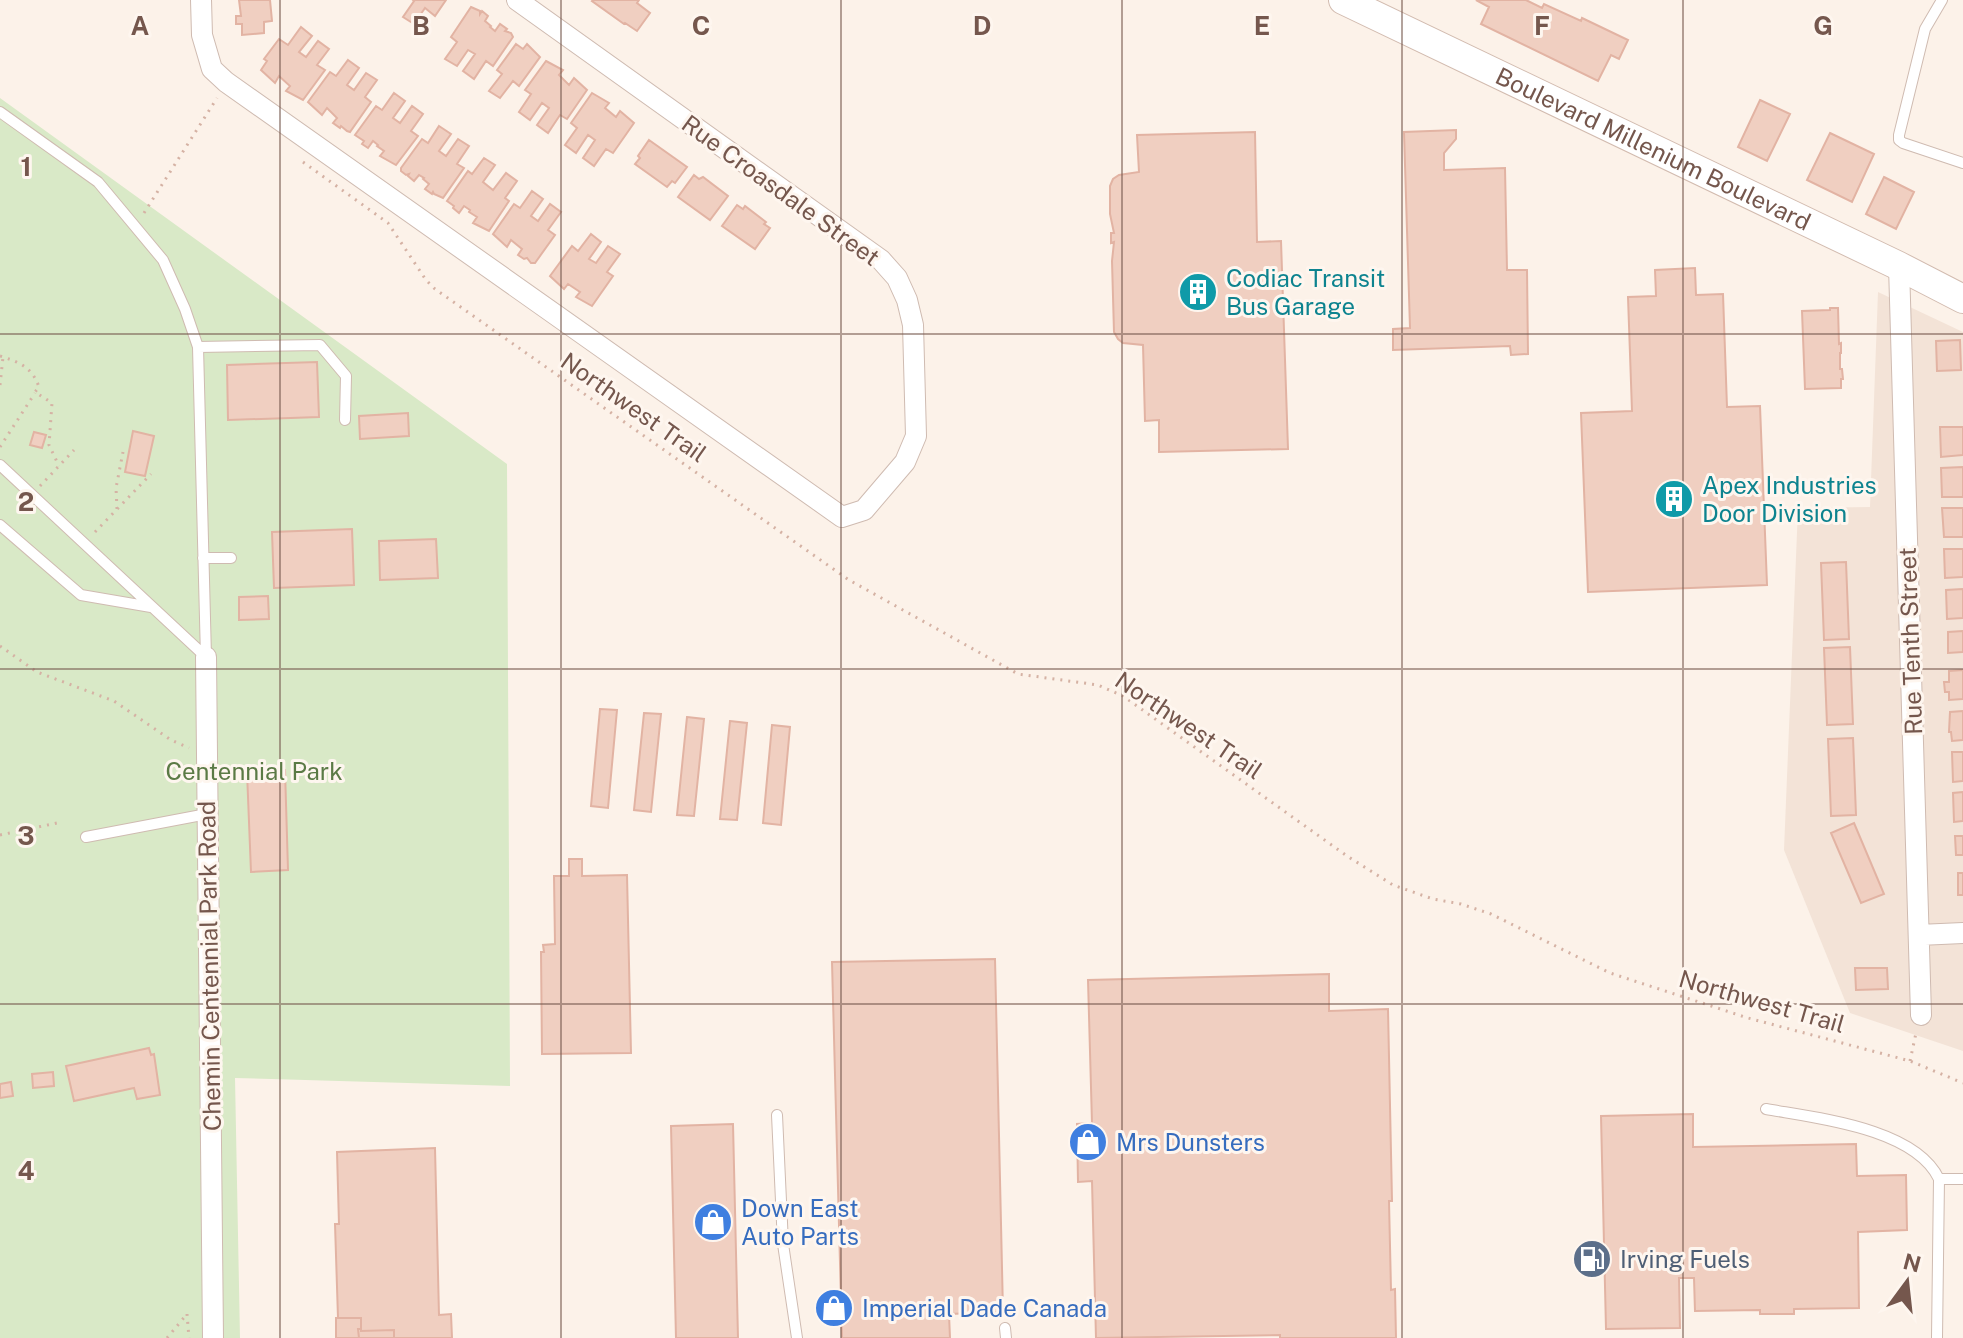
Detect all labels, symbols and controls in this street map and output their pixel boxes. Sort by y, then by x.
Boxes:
text: A [131,10,150,41]
text: B [412,10,430,41]
text: C [692,10,710,41]
text: D [973,10,991,41]
text: E [1254,10,1270,41]
text: F [1534,10,1550,41]
text: G [1813,10,1833,41]
street label: Boulevard Millenium Boulevard [1491,61,1815,236]
street label: Rue Croasdale Street [677,109,885,271]
text: 1 [20,151,32,182]
place label: Codiac Transit Bus Garage [1226,264,1385,320]
building icon: Codiac Transit Bus Garage [1177,271,1219,313]
street label: Northwest Trail [556,346,712,468]
place label: Apex Industries Door Division [1702,471,1877,527]
building icon: Apex Industries Door Division [1653,478,1695,520]
text: 2 [18,486,34,517]
street label: Rue Tenth Street [1893,547,1927,735]
street label: Northwest Trail [1110,665,1268,785]
park label: Centennial Park [165,757,343,785]
street label: Chemin Centennial Park Road [192,801,226,1131]
text: 3 [17,820,35,851]
street label: Northwest Trail [1676,964,1848,1038]
shop icon: Mrs Dunsters [1067,1121,1109,1163]
place label: Mrs Dunsters [1116,1128,1265,1156]
text: 4 [17,1155,35,1186]
place label: Down East Auto Parts [741,1194,859,1250]
shop icon: Down East Auto Parts [692,1201,734,1243]
fuel station icon: Irving Fuels [1571,1238,1613,1280]
north arrow [1867,1242,1947,1322]
place label: Irving Fuels [1620,1245,1750,1273]
text: N [1900,1248,1924,1277]
shop icon: Imperial Dade Canada [813,1287,855,1329]
place label: Imperial Dade Canada [862,1294,1107,1322]

